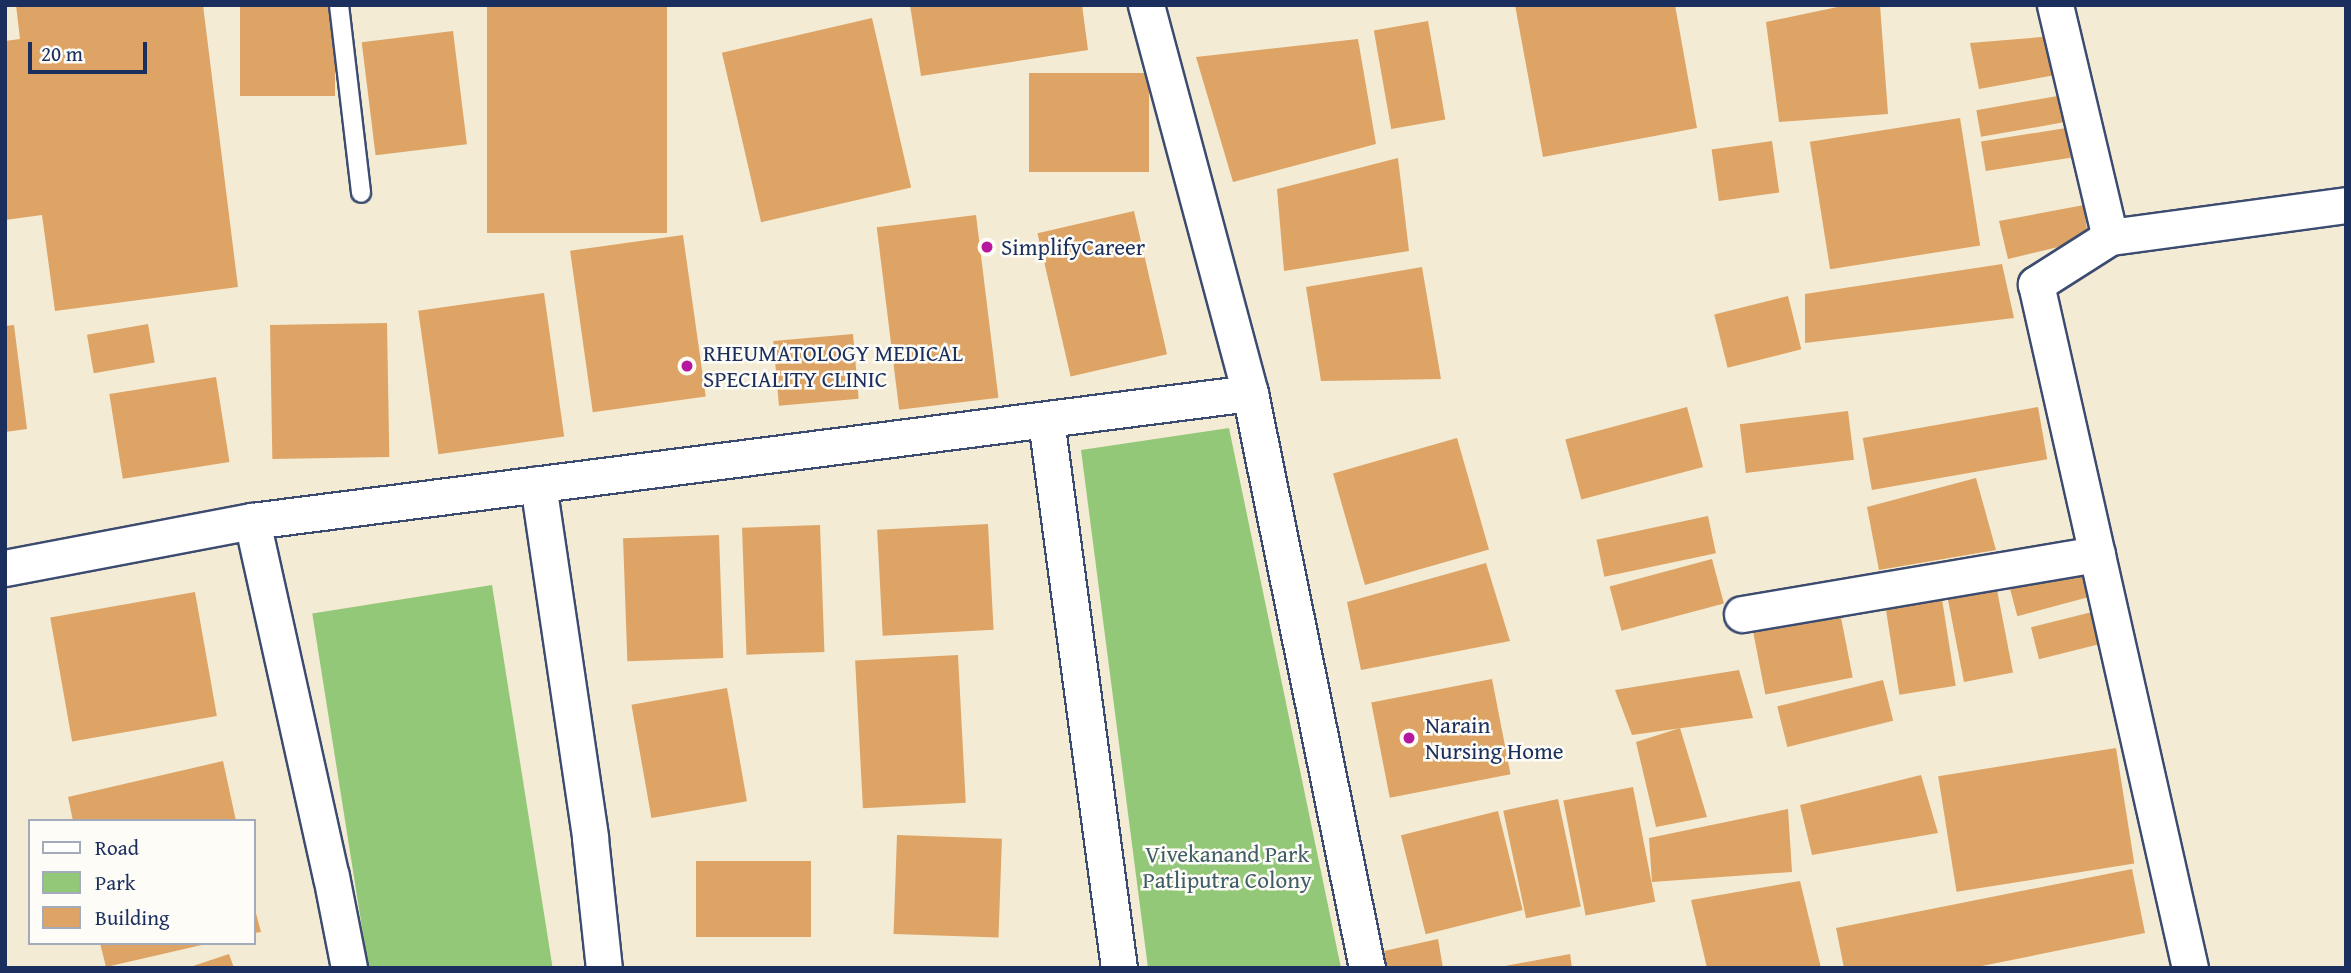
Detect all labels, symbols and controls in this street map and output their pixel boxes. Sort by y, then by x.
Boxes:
scale bar [32,28,150,72]
text: 20 m [41,38,83,69]
place label: SimplifyCareer [1001,233,1145,261]
marker: SimplifyCareer [979,239,995,255]
place label: RHEUMATOLOGY MEDICAL SPECIALITY CLINIC [703,339,963,393]
marker: RHEUMATOLOGY MEDICAL SPECIALITY CLINIC [677,356,697,376]
place label: Narain Nursing Home [1425,711,1564,765]
marker: Narain Nursing Home [1399,728,1419,748]
legend [28,819,256,945]
text: Road [95,832,139,863]
park label: Vivekanand Park Patliputra Colony [1142,840,1312,894]
text: Park [95,867,136,898]
text: Building [95,902,169,933]

